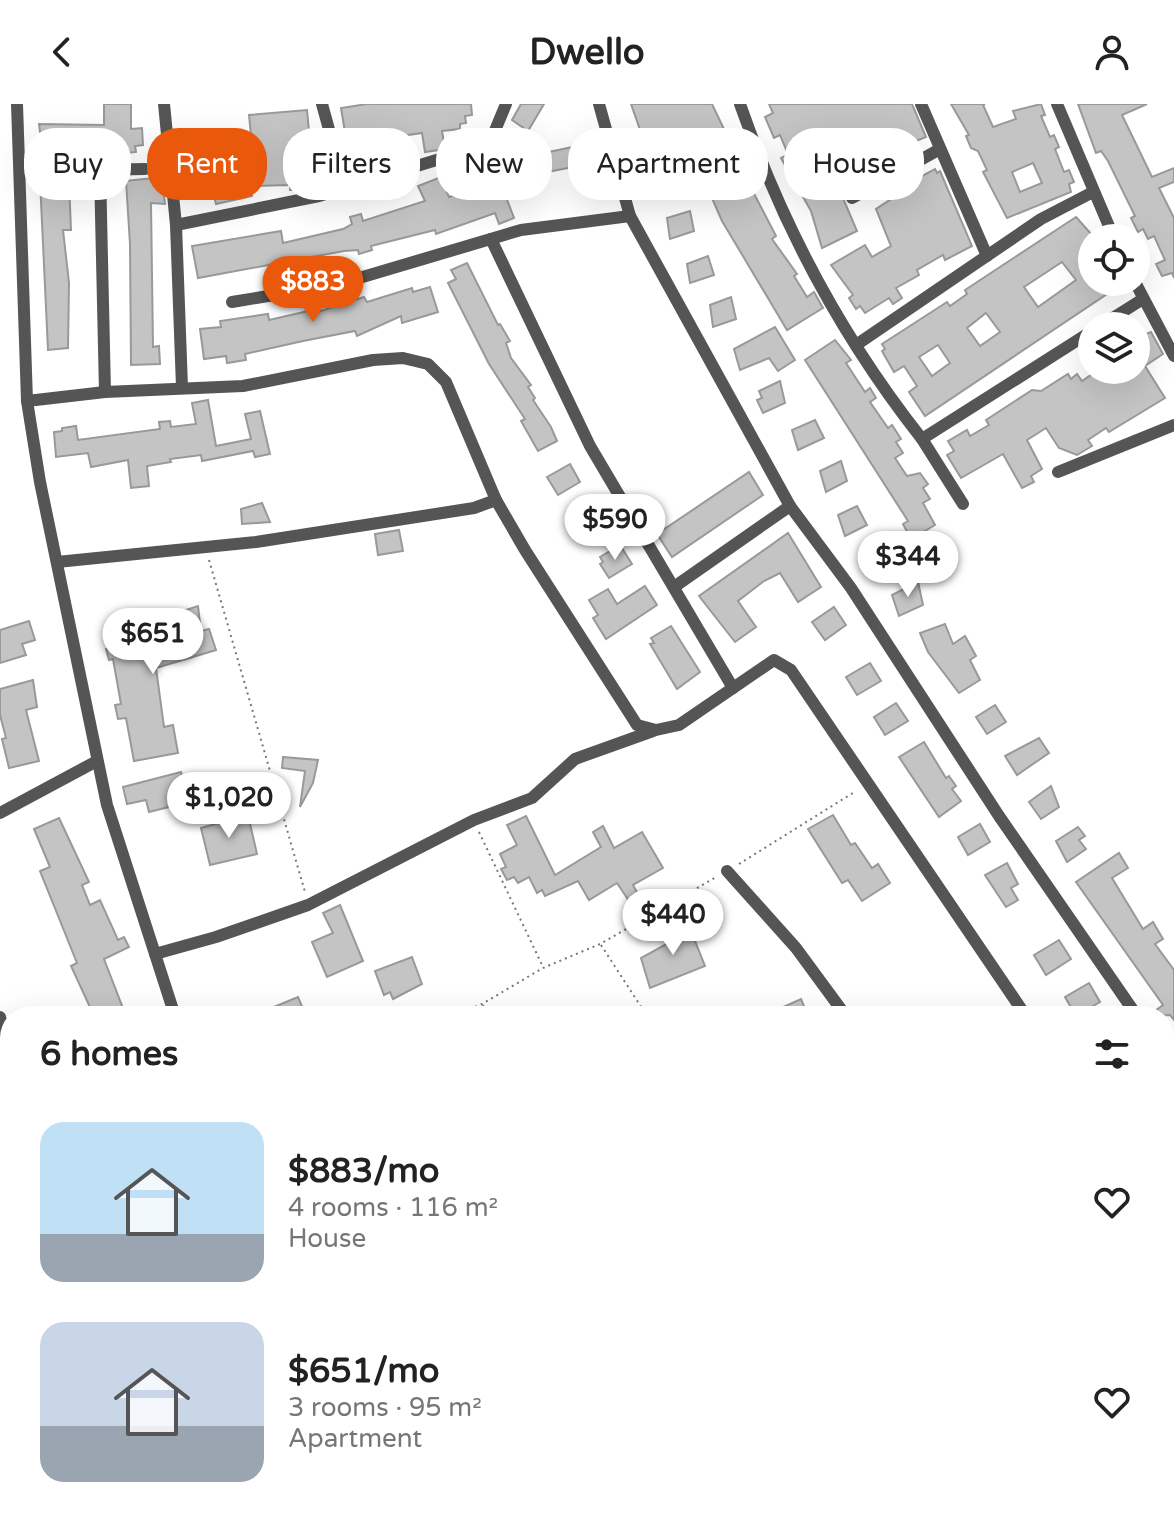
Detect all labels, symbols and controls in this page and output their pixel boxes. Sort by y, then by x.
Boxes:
icon: back [40,30,84,74]
icon: person [1090,30,1134,74]
text: Dwello [529,31,645,74]
chip: Buy [24,128,131,200]
chip: Rent [147,128,267,200]
chip: Filters [283,128,420,200]
chip: New [436,128,552,200]
chip: Apartment [568,128,768,200]
chip: House [784,128,924,200]
map controls [1078,224,1150,384]
button: locate [1078,224,1150,296]
pin: $883 [266,256,360,324]
text: $883 [280,266,346,297]
button: layers [1078,312,1150,384]
pin: $590 [568,494,662,562]
text: $590 [582,504,648,535]
pin: $344 [861,531,955,599]
text: $344 [875,541,941,572]
pin: $651 [106,608,200,676]
text: $651 [120,618,186,649]
pin: $1,020 [164,772,294,840]
text: $1,020 [185,782,273,813]
pin: $440 [626,889,720,957]
text: $440 [640,899,706,930]
icon: filters [1090,1032,1134,1076]
text: 6 homes [40,1034,178,1075]
text: $883/mo [288,1151,439,1192]
icon: home [104,1154,200,1250]
icon: heart [1090,1180,1134,1224]
text: 4 rooms · 116 m² [288,1192,498,1223]
text: House [288,1223,366,1254]
text: $651/mo [288,1351,439,1392]
icon: home [104,1354,200,1450]
icon: heart [1090,1380,1134,1424]
text: 3 rooms · 95 m² [288,1392,482,1423]
text: Apartment [288,1423,422,1454]

